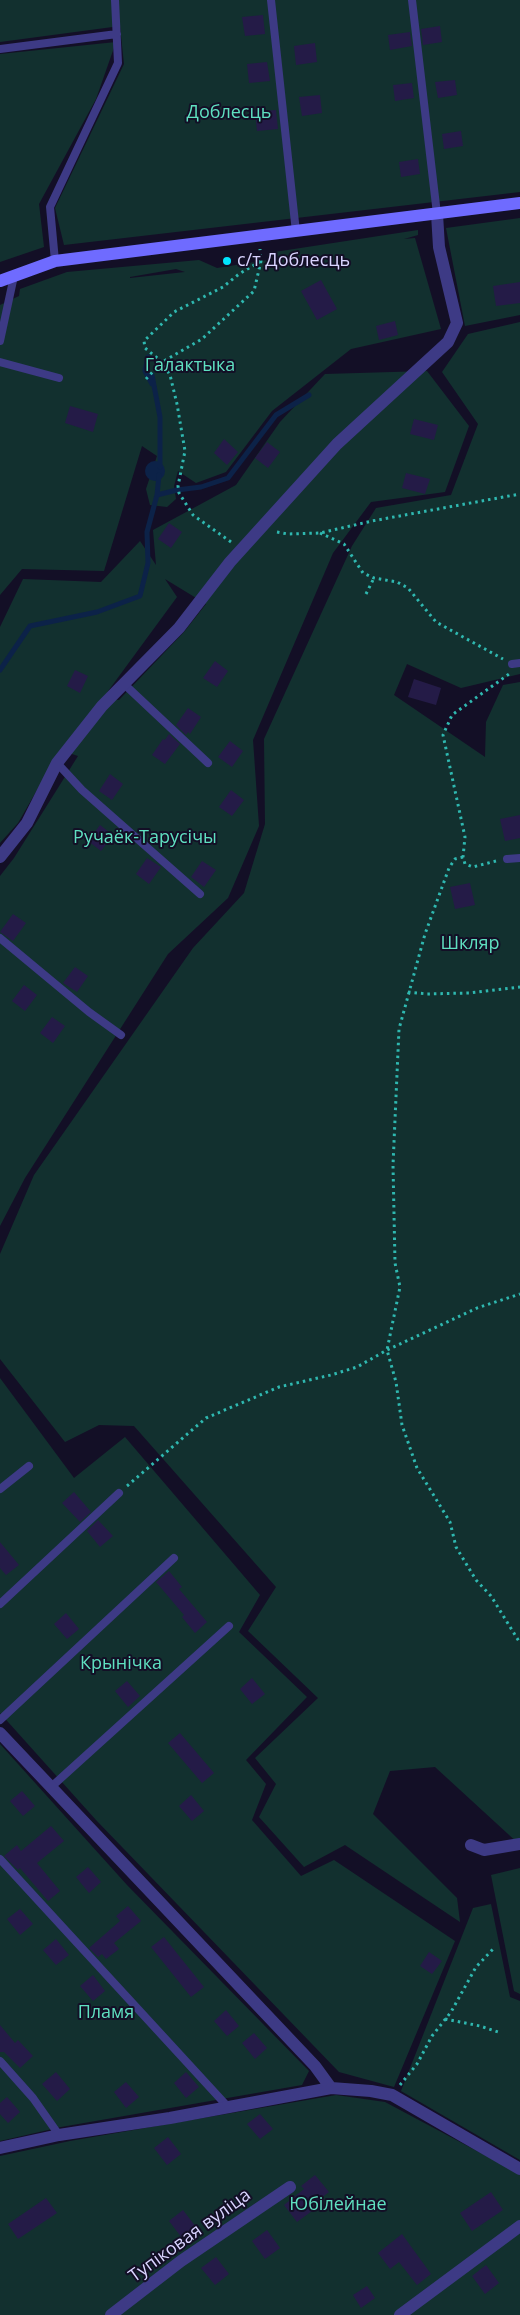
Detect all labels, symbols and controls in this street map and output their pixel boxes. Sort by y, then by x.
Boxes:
park label: Доблесць [187,102,271,124]
place label: с/т Доблесць [237,250,350,272]
marker: с/т Доблесць [221,255,233,267]
park label: Галактыка [145,355,235,377]
park label: Ручаёк-Тарусічы [73,827,217,849]
park label: Шкляр [440,933,500,955]
park label: Крынічка [80,1653,162,1675]
park label: Пламя [78,2002,134,2024]
street label: Тупіковая вуліца [125,2185,255,2287]
park label: Юбілейнае [289,2194,387,2216]

